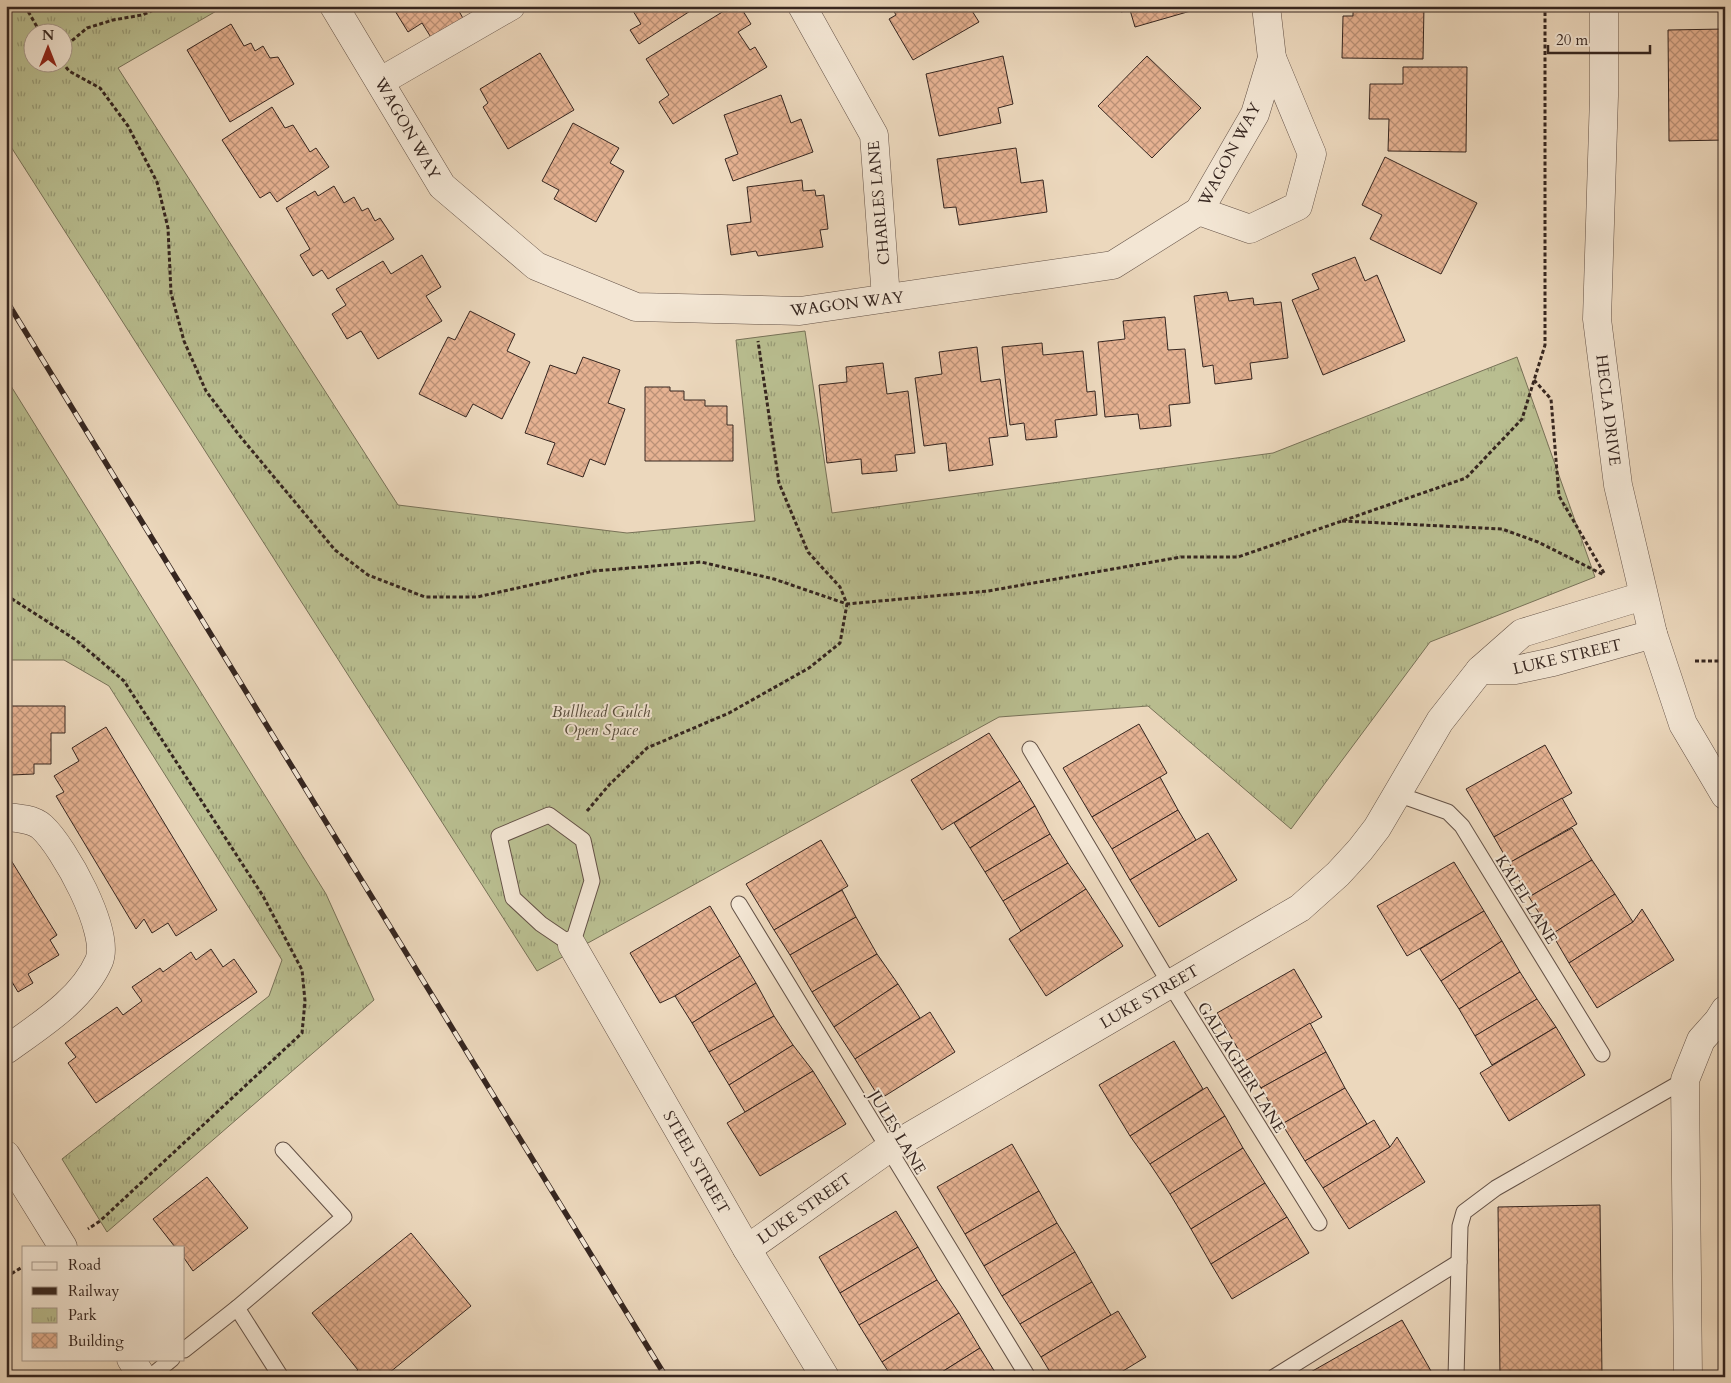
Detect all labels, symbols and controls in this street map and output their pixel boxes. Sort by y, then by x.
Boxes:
north arrow [22,22,72,72]
scale bar [1548,22,1651,54]
text: N [42,26,54,45]
text: 20 m [1556,30,1588,50]
street label: WAGON WAY [368,73,445,184]
street label: WAGON WAY [1193,99,1266,211]
street label: CHARLES LANE [863,140,895,266]
street label: WAGON WAY [788,286,905,322]
street label: HECLA DRIVE [1590,353,1626,467]
street label: LUKE STREET [1511,634,1624,680]
park label: Bullhead Gulch Open Space [552,701,651,741]
street label: KALEL LANE [1490,851,1562,948]
street label: LUKE STREET [1096,959,1203,1034]
street label: GALLAGHER LANE [1192,998,1290,1137]
street label: JULES LANE [862,1084,931,1179]
street label: STEEL STREET [658,1107,735,1218]
street label: LUKE STREET [753,1168,857,1250]
legend [22,1246,185,1360]
text: Road [68,1255,101,1275]
text: Railway [68,1281,119,1301]
text: Park [68,1305,97,1325]
text: Building [68,1331,124,1351]

